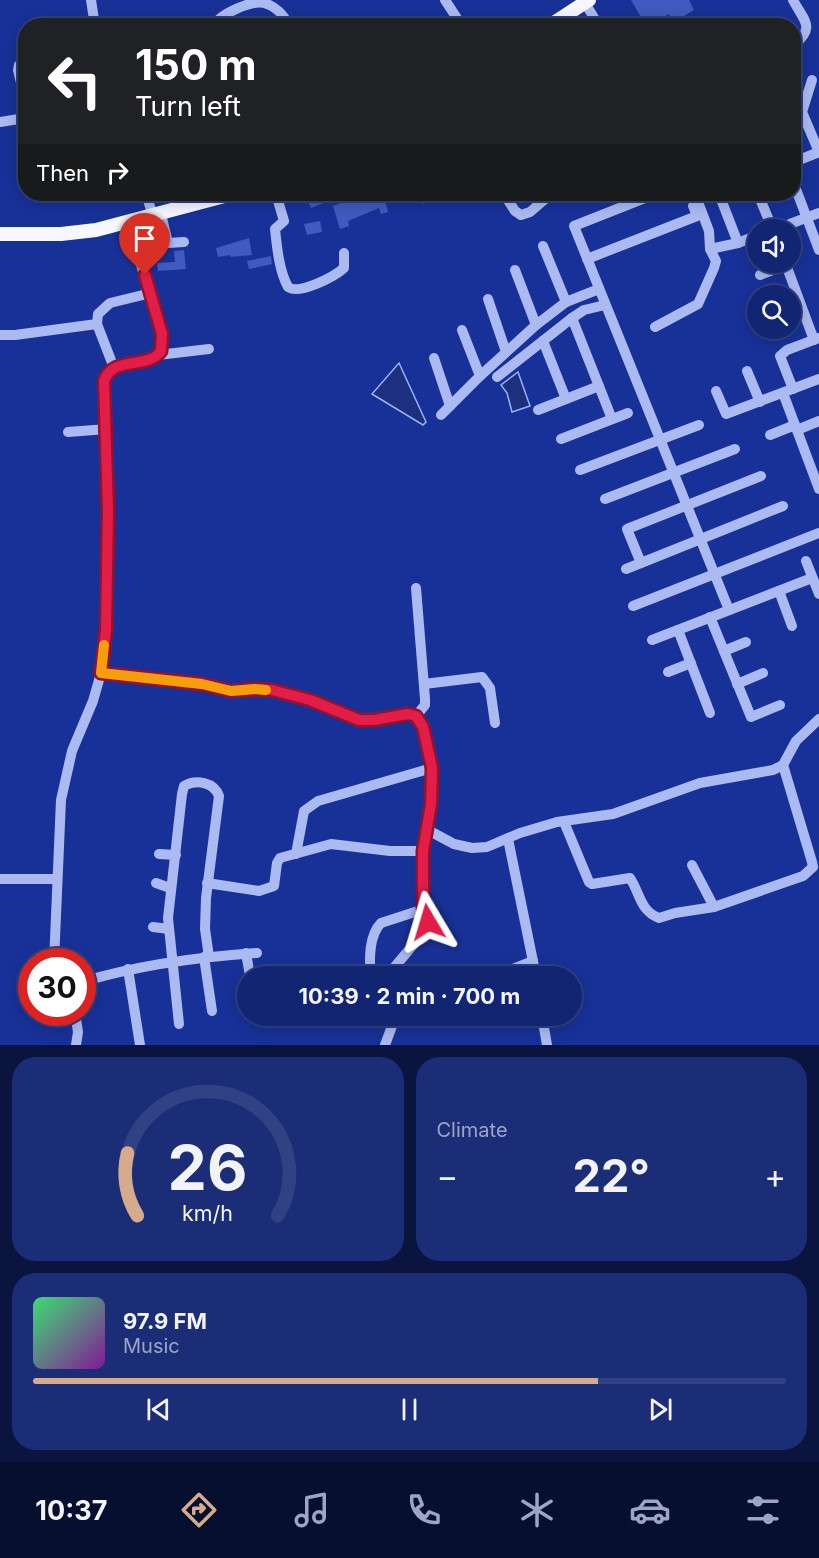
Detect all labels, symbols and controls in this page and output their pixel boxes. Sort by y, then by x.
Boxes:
text: 150 m [135,39,257,90]
icon: left [36,42,114,120]
text: Turn left [135,90,241,123]
icon: right [101,156,134,189]
text: Then [36,160,89,186]
pin [119,213,170,275]
map controls [747,219,801,339]
button: sound [747,219,801,273]
icon: arrive [128,222,161,255]
button: search [747,285,801,339]
position arrow [396,890,460,954]
speed limit sign: 30 [18,948,96,1026]
text: 10:39 · 2 min · 700 m [299,983,520,1009]
text: Climate [437,1118,508,1142]
text: 26 [168,1130,248,1205]
text: 22° [573,1148,650,1203]
text: − [437,1156,458,1196]
text: + [764,1156,786,1196]
text: km/h [182,1200,233,1226]
text: 97.9 FM [123,1308,207,1334]
text: Music [123,1334,180,1358]
icon: previous [142,1393,175,1426]
icon: pause [393,1393,426,1426]
icon: next [644,1393,677,1426]
icon: directions [178,1489,220,1531]
icon: music [291,1489,333,1531]
icon: phone [403,1489,445,1531]
icon: climate [516,1489,558,1531]
icon: car [629,1489,671,1531]
icon: filters [742,1489,784,1531]
text: 10:37 [35,1494,107,1527]

